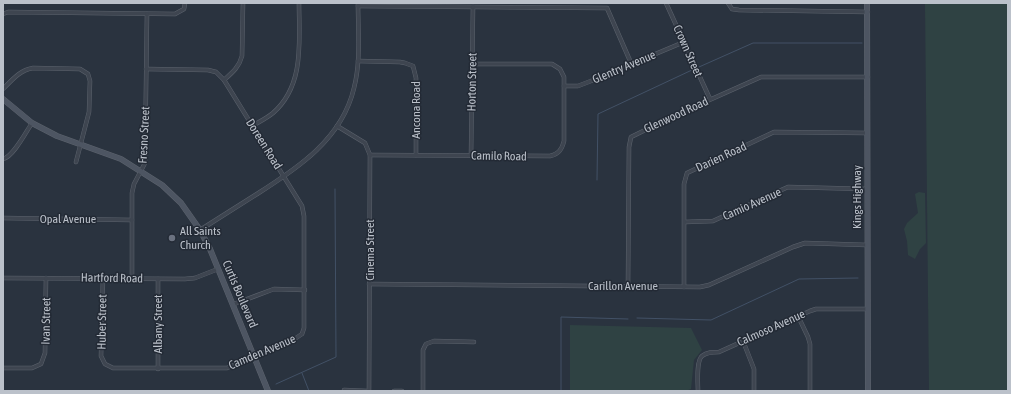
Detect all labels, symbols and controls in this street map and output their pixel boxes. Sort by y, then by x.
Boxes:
street label: Crown Street [670,23,706,80]
street label: Glentry Avenue [590,47,658,87]
street label: Horton Street [464,52,480,112]
street label: Ancona Road [409,81,423,139]
street label: Glenwood Road [642,94,710,136]
street label: Fresno Street [136,106,153,164]
street label: Doreen Road [243,116,285,172]
street label: Darien Road [693,139,749,175]
street label: Camilo Road [471,149,527,163]
street label: Kings Highway [850,165,864,229]
street label: Camio Avenue [720,185,784,223]
street label: Opal Avenue [40,212,96,226]
street label: Cinema Street [363,219,377,281]
place label: All Saints Church [180,224,221,252]
marker: All Saints Church [167,233,177,243]
street label: Curtis Boulevard [220,258,260,330]
street label: Hartford Road [81,270,143,286]
street label: Carillon Avenue [588,279,658,293]
street label: Huber Street [95,294,109,350]
street label: Albany Street [151,294,165,354]
street label: Ivan Street [39,297,53,345]
street label: Calmoso Avenue [735,307,807,349]
street label: Camden Avenue [226,332,298,372]

